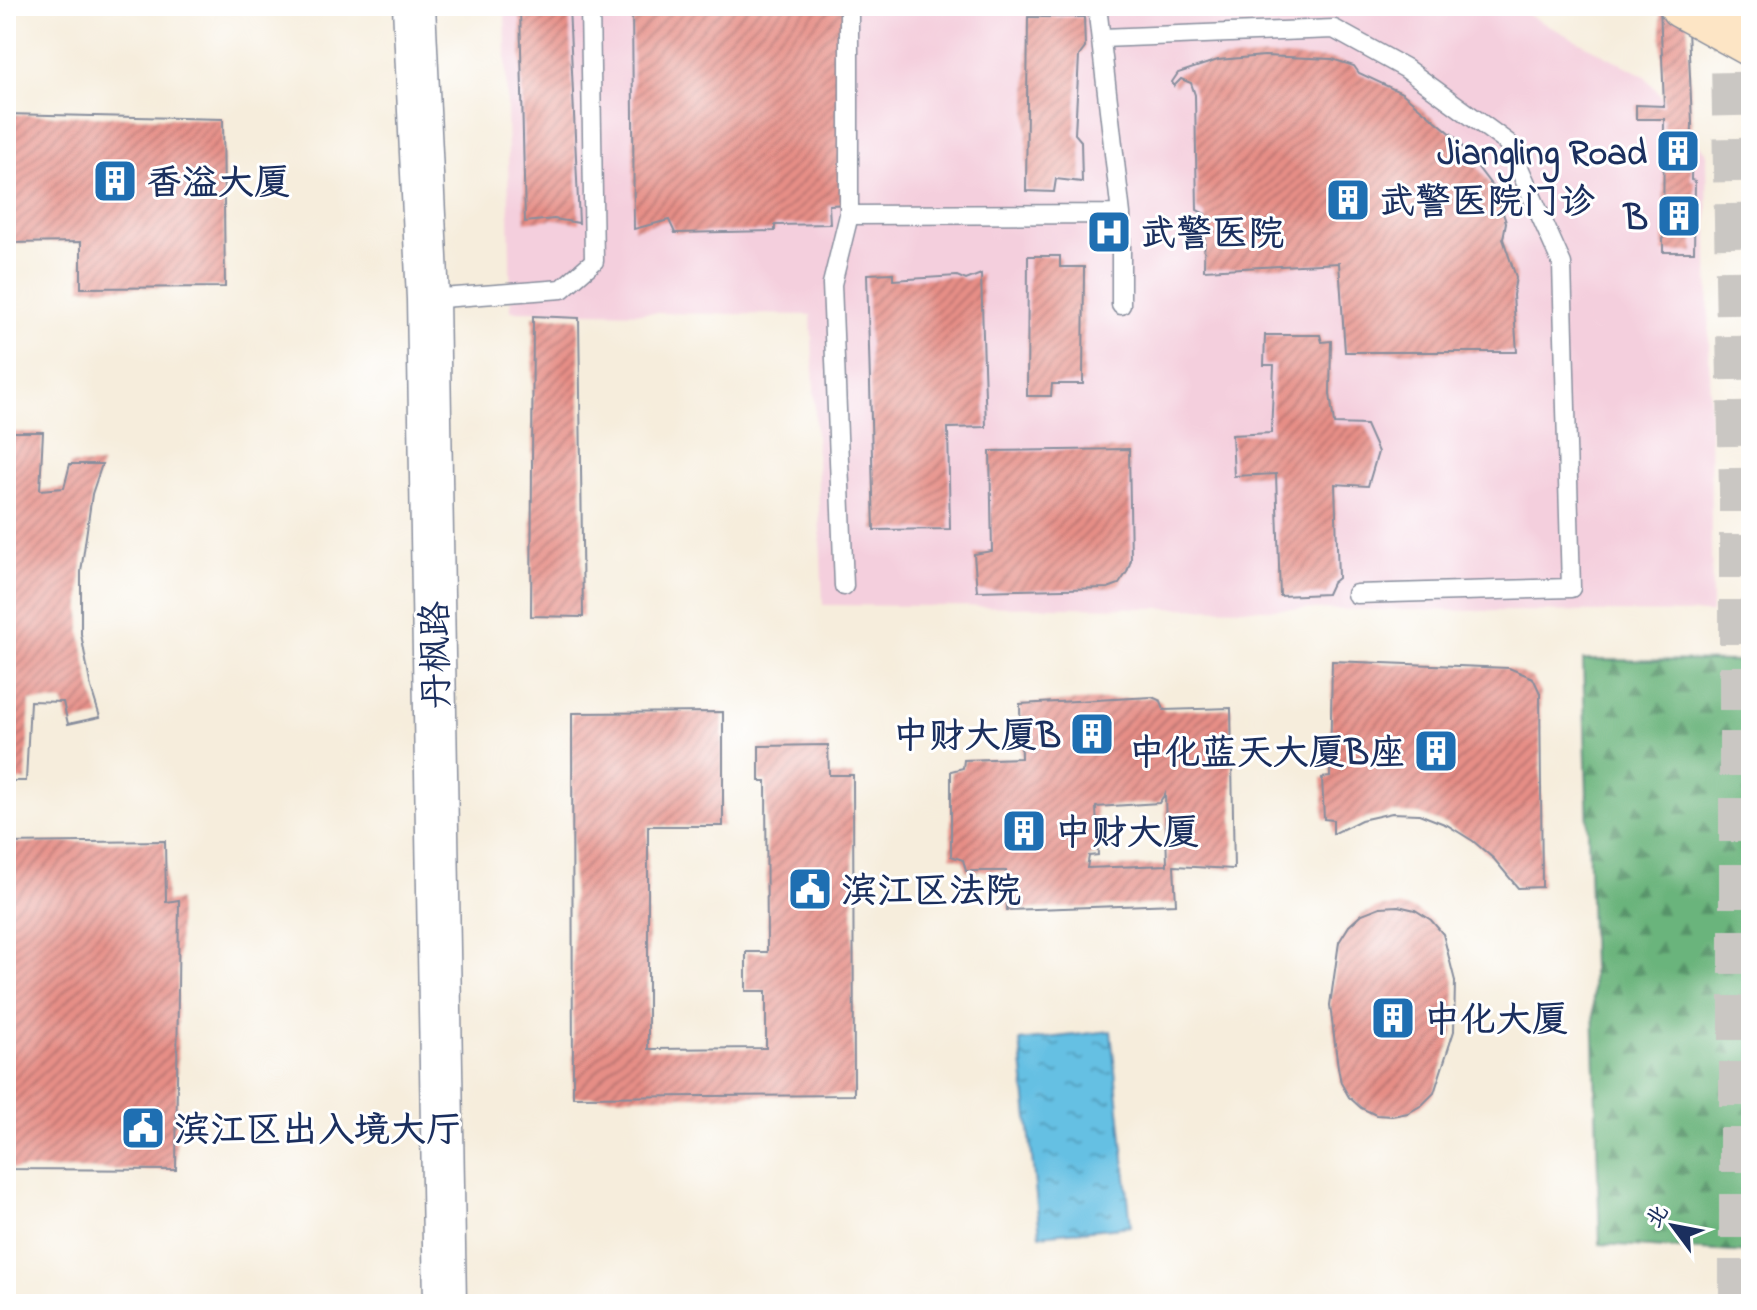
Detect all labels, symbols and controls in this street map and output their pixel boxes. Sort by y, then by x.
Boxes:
building icon: Jiangling Road [1654,127,1702,175]
place label: Jiangling Road [1437,129,1648,183]
building icon: 香溢大厦 [91,157,139,205]
place label: 香溢大厦 [146,159,290,212]
building icon: 武警医院门诊 [1324,176,1372,224]
place label: 武警医院门诊 [1379,178,1595,231]
building icon: B [1655,192,1703,240]
place label: B [1622,194,1648,247]
hospital icon: 武警医院 [1085,208,1133,256]
place label: 武警医院 [1140,210,1284,263]
street label: 丹枫路 [411,600,466,709]
building icon: 中财大厦B [1068,710,1116,758]
place label: 中财大厦B [893,712,1061,765]
building icon: 中化蓝天大厦B座 [1412,727,1460,775]
place label: 中化蓝天大厦B座 [1129,729,1405,782]
building icon: 中财大厦 [1000,807,1048,855]
place label: 中财大厦 [1055,809,1199,862]
public building icon: 滨江区法院 [786,865,834,913]
place label: 滨江区法院 [841,867,1021,920]
building icon: 中化大厦 [1369,994,1417,1042]
place label: 中化大厦 [1424,996,1568,1049]
public building icon: 滨江区出入境大厅 [119,1104,167,1152]
place label: 滨江区出入境大厅 [174,1106,462,1159]
north arrow [1633,1186,1713,1266]
text: 北 [1639,1199,1678,1235]

